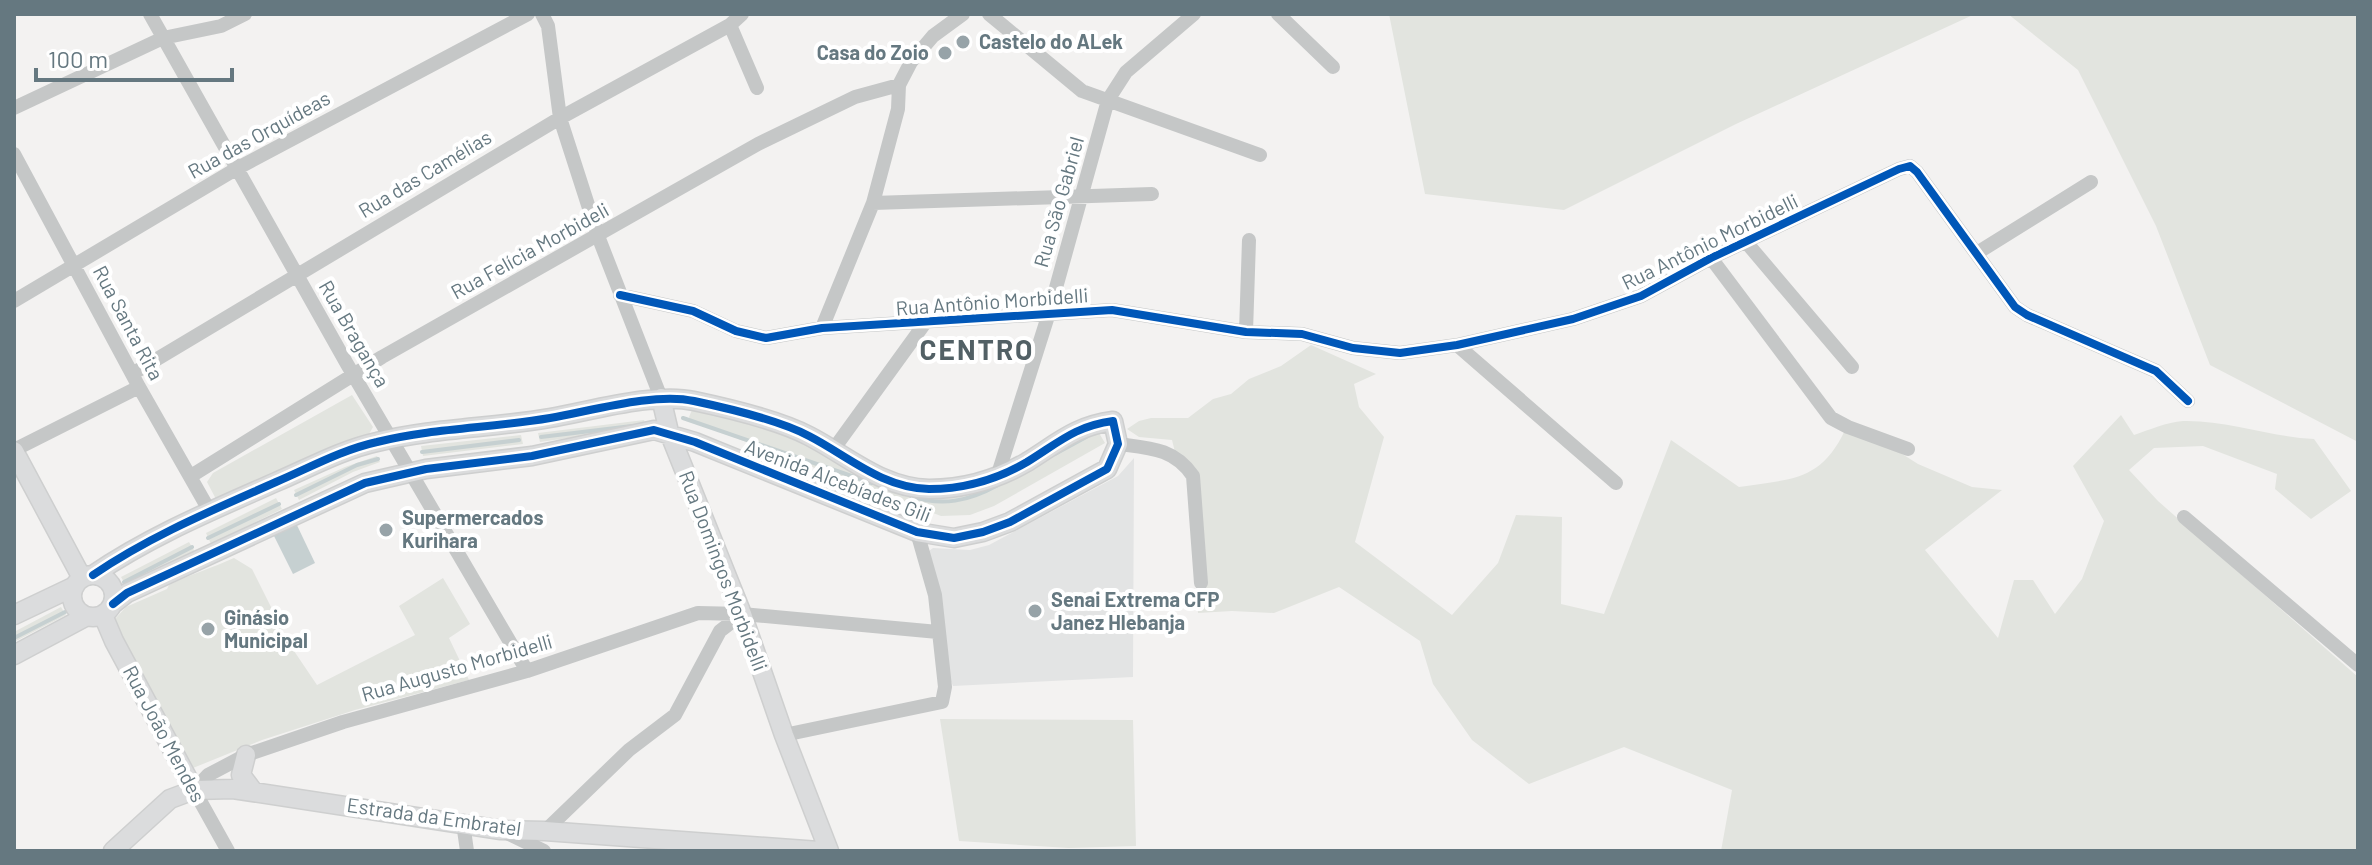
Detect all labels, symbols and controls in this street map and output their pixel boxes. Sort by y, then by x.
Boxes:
place label: Castelo do ALek [979,29,1123,53]
scale bar [36,32,232,82]
marker: Castelo do ALek [954,33,972,51]
place label: Casa do Zoio [817,40,929,64]
text: 100 m [48,44,108,73]
marker: Casa do Zoio [936,44,954,62]
street label: Rua das Orquídeas [183,85,334,183]
street label: Rua das Camélias [354,124,495,222]
street label: Rua São Gabriel [1028,134,1088,270]
street label: Rua Antônio Morbidelli [1618,188,1802,294]
street label: Rua Felícia Morbideli [446,197,613,303]
street label: Rua Santa Rita [89,261,169,384]
street label: Rua Bragança [315,276,395,391]
street label: Rua Antônio Morbidelli [895,282,1089,320]
district label: CENTRO [920,332,1034,366]
street label: Avenida Alcebíades Gili [742,433,935,527]
street label: Rua Domingos Morbidelli [675,467,773,674]
place label: Supermercados Kurihara [402,505,543,552]
marker: Supermercados Kurihara [377,521,395,539]
place label: Senai Extrema CFP Janez Hlebanja [1051,587,1219,634]
marker: Senai Extrema CFP Janez Hlebanja [1026,602,1044,620]
place label: Ginásio Municipal [224,605,308,652]
marker: Ginásio Municipal [199,620,217,638]
street label: Rua Augusto Morbidelli [359,628,555,706]
street label: Rua João Mendes [119,661,211,806]
street label: Estrada da Embratel [345,792,523,840]

